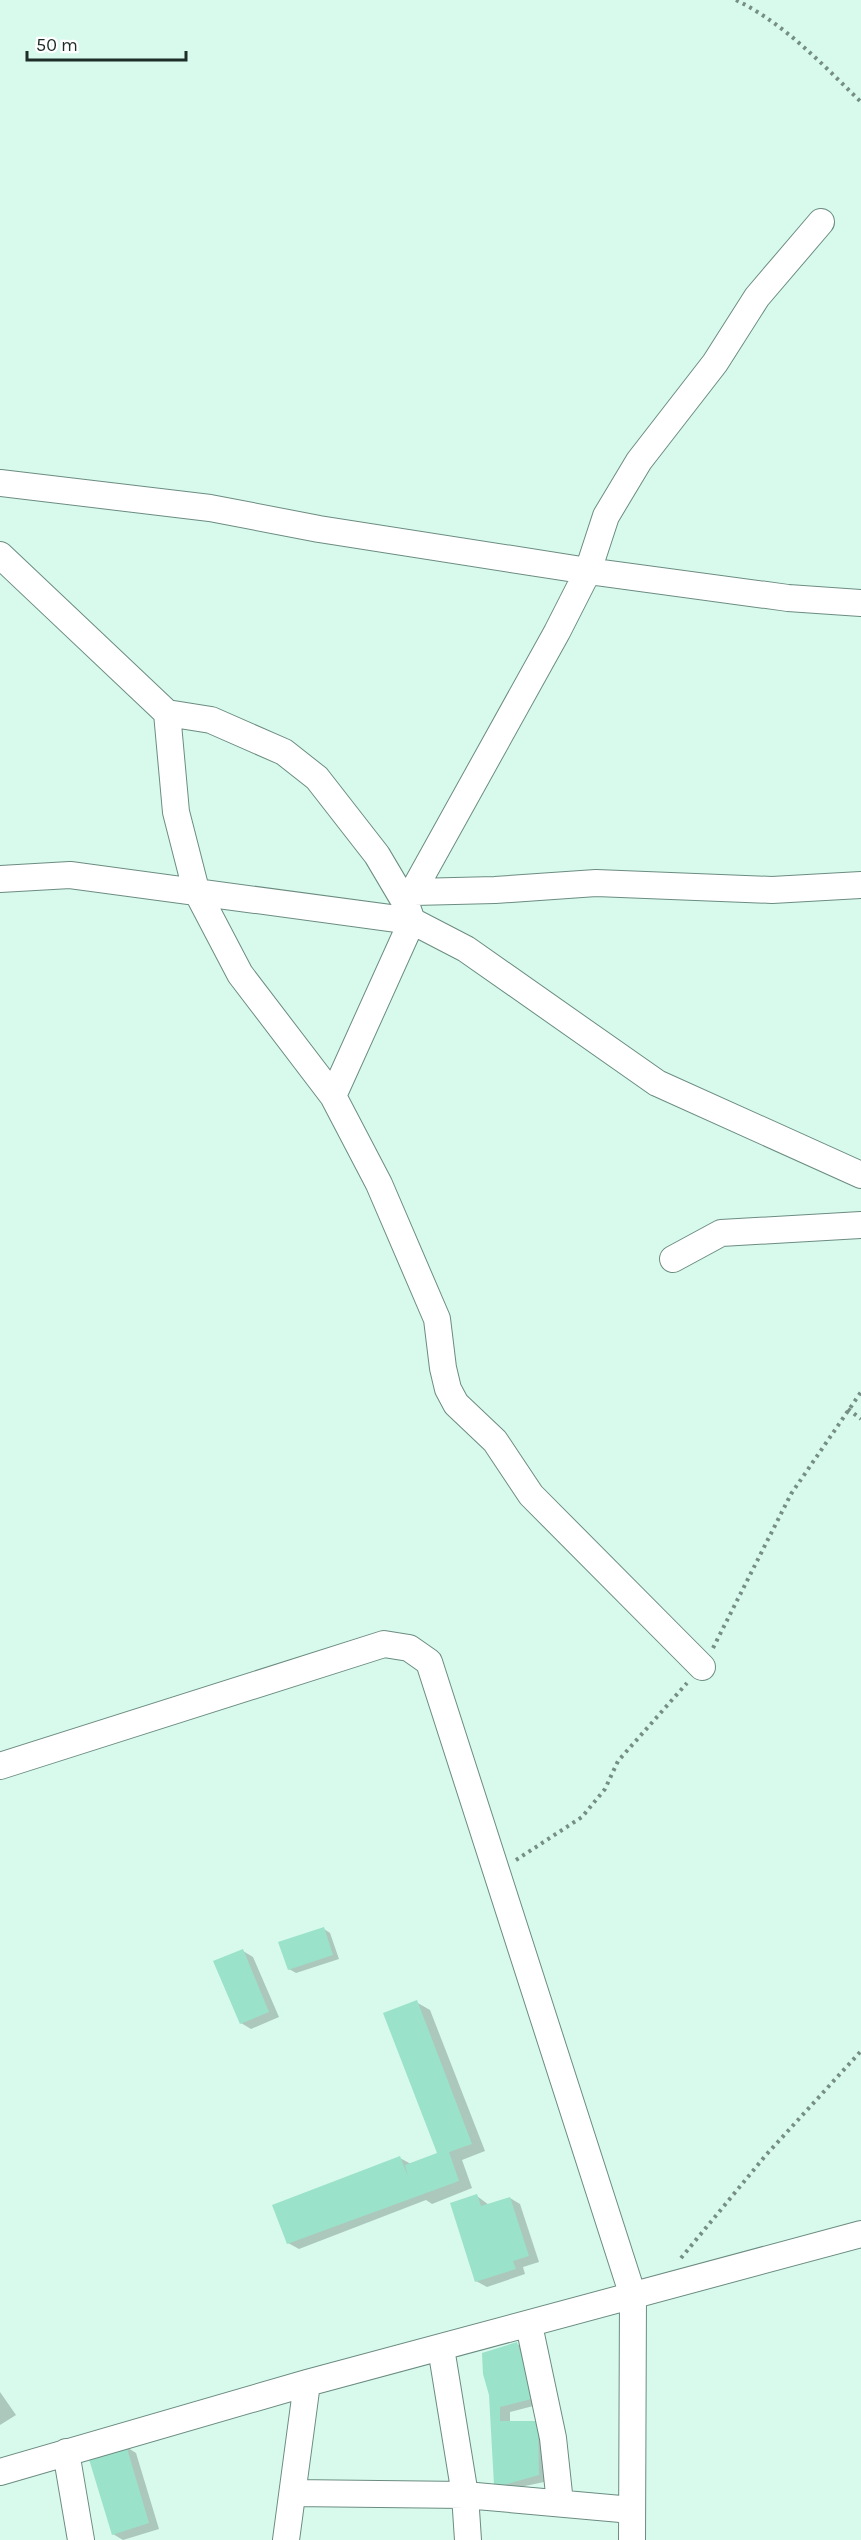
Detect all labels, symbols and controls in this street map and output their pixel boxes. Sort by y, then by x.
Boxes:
scale bar [27,24,186,62]
text: 50 m [36,34,78,56]

